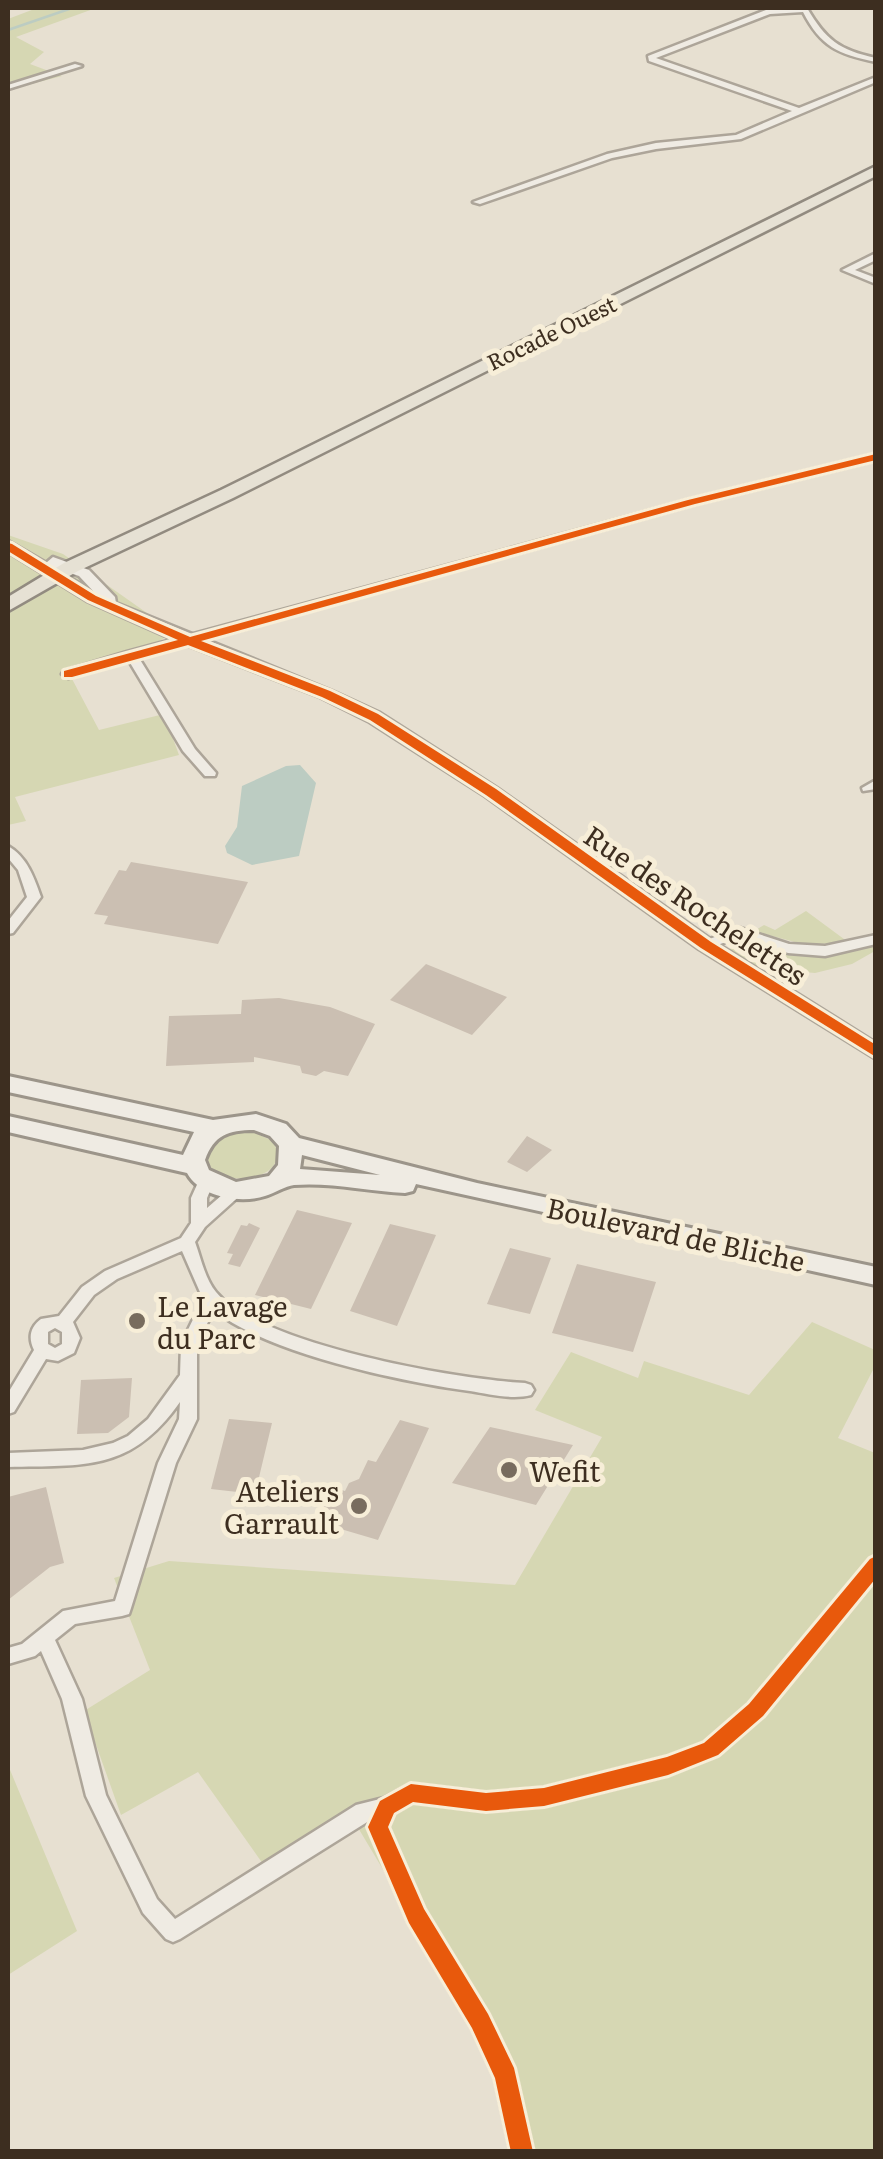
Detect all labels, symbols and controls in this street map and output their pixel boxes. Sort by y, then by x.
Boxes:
street label: Rocade Ouest [481,286,621,378]
street label: Rue des Rochelettes [576,814,816,994]
street label: Boulevard de Bliche [543,1185,809,1281]
place label: Le Lavage du Parc [157,1284,288,1358]
marker: Le Lavage du Parc [126,1310,148,1332]
place label: Wefit [529,1449,601,1491]
marker: Wefit [498,1459,520,1481]
place label: Ateliers Garrault [224,1469,340,1543]
marker: Ateliers Garrault [348,1495,370,1517]

